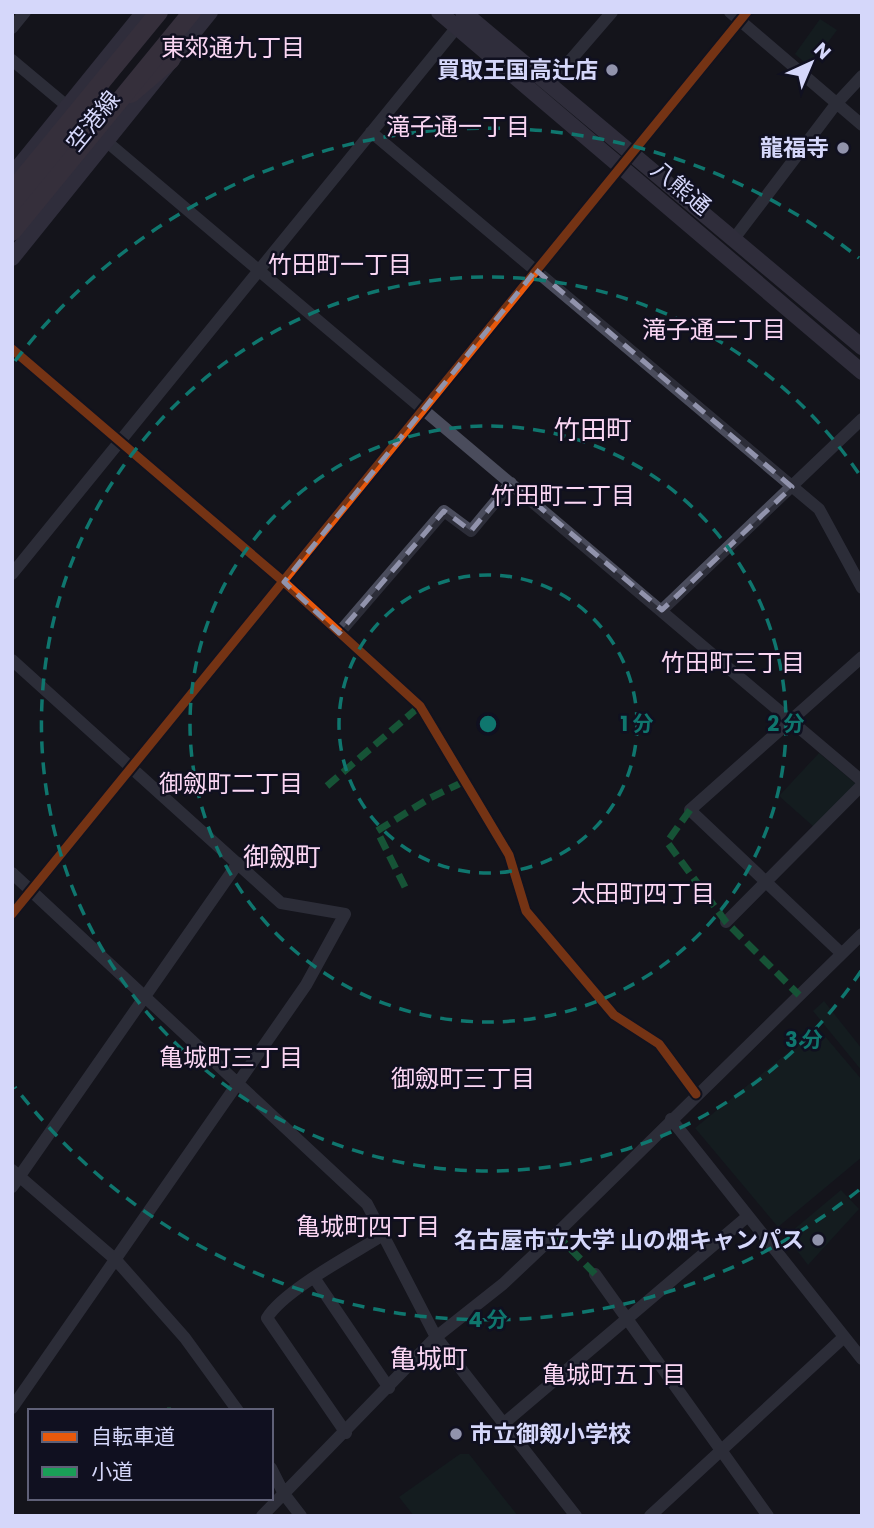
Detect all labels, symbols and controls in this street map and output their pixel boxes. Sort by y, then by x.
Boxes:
north arrow [776,28,846,98]
district label: 東郊通九丁目 [161,31,305,64]
text: N [808,36,837,66]
place label: 買取王国高辻店 [437,54,598,86]
marker: 買取王国高辻店 [604,62,620,78]
street label: 空港線 [59,84,127,158]
district label: 滝子通一丁目 [386,110,530,143]
place label: 龍福寺 [760,132,829,164]
marker: 龍福寺 [835,140,851,156]
street label: 八熊通 [644,154,718,222]
district label: 竹田町一丁目 [268,248,412,281]
district label: 滝子通二丁目 [642,313,786,346]
district label: 竹田町 [554,412,632,448]
district label: 竹田町二丁目 [491,479,635,512]
district label: 竹田町三丁目 [661,646,805,679]
text: 1 分 [620,709,654,738]
text: 2 分 [767,709,805,738]
centre of rings [476,712,500,736]
district label: 御劔町二丁目 [159,767,303,800]
district label: 御劔町 [243,839,321,875]
district label: 太田町四丁目 [571,877,715,910]
text: 3 分 [785,1025,823,1054]
district label: 亀城町三丁目 [159,1041,303,1074]
district label: 御劔町三丁目 [391,1062,535,1095]
district label: 亀城町四丁目 [296,1210,440,1243]
place label: 名古屋市立大学 山の畑キャンパス [454,1224,804,1256]
marker: 名古屋市立大学 山の畑キャンパス [810,1232,826,1248]
text: 4 分 [468,1305,508,1334]
district label: 亀城町 [390,1341,468,1377]
district label: 亀城町五丁目 [542,1358,686,1391]
legend [28,1409,273,1500]
place label: 市立御剱小学校 [470,1418,631,1450]
text: 自転車道 [91,1422,175,1451]
marker: 市立御剱小学校 [448,1426,464,1442]
text: 小道 [91,1457,133,1486]

